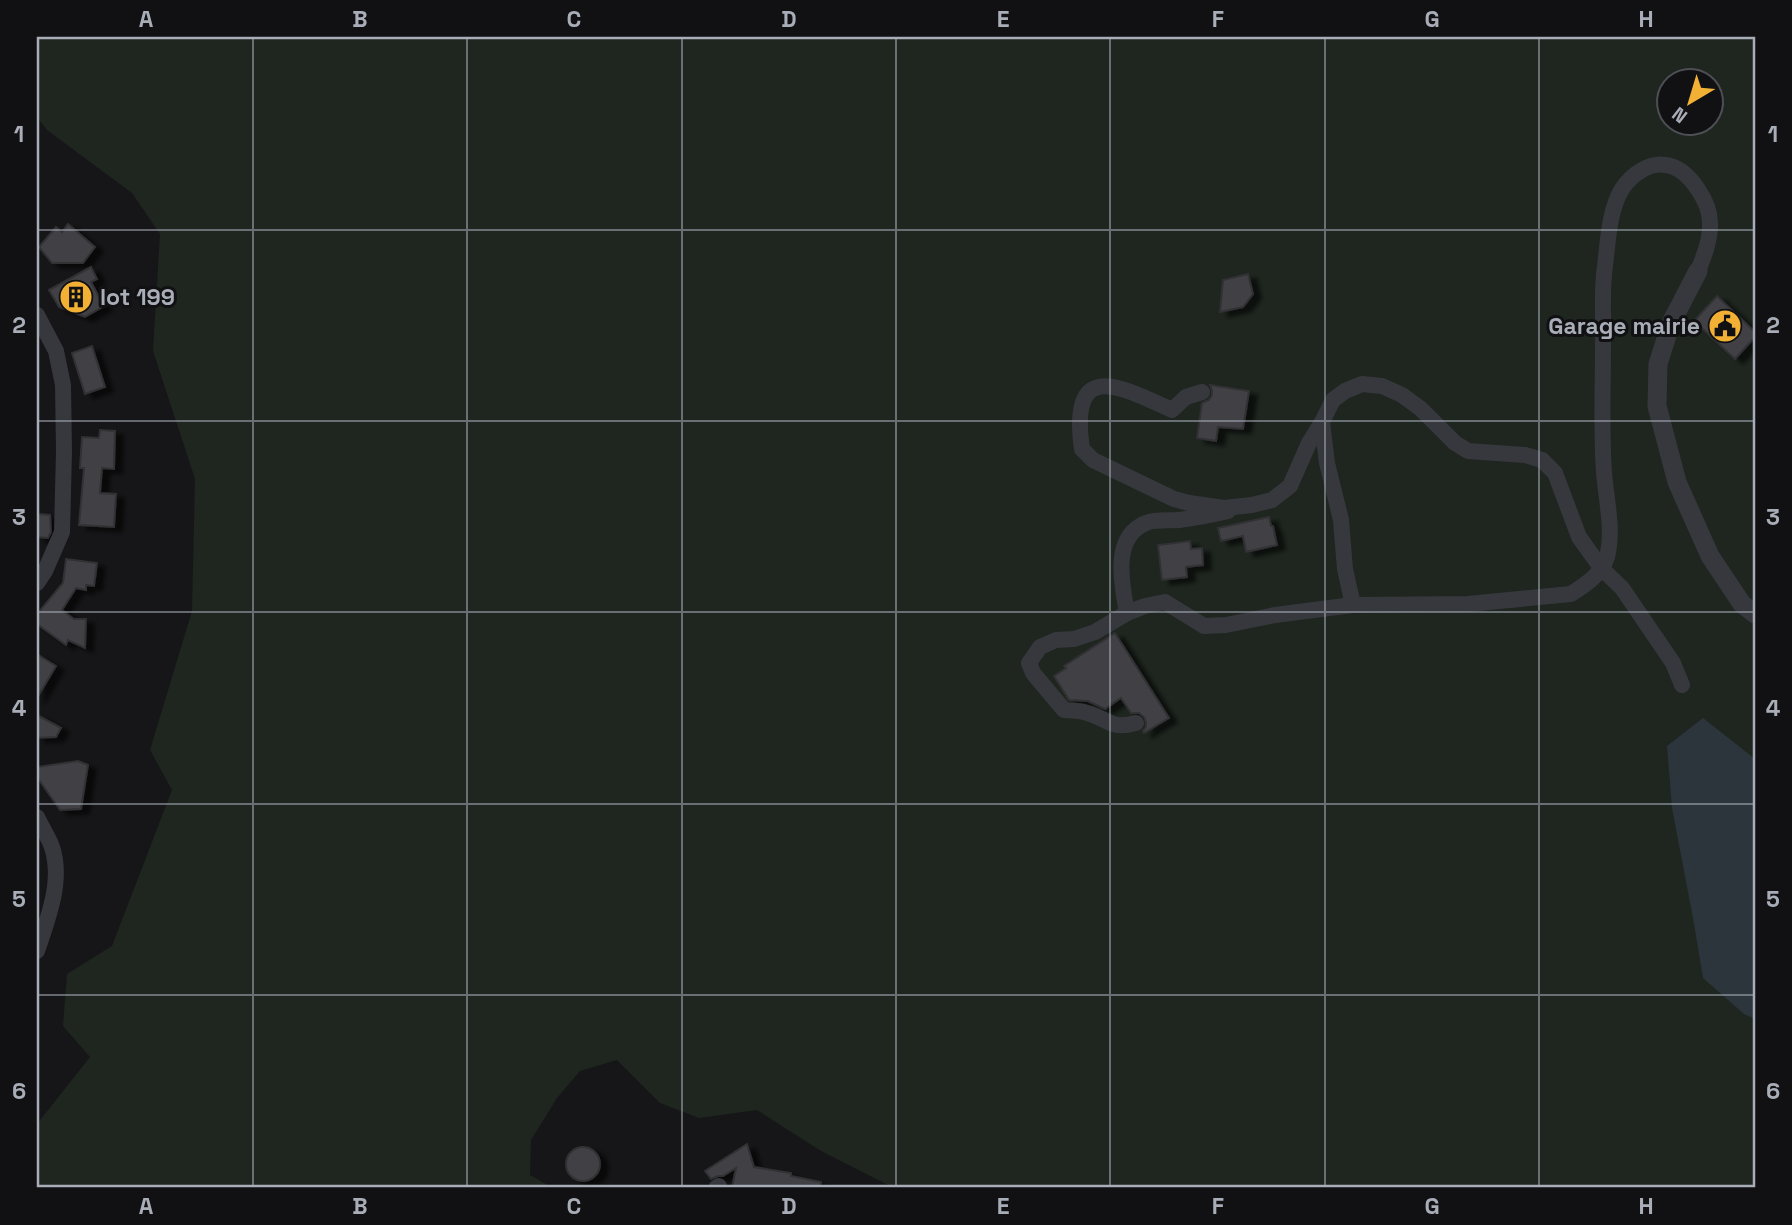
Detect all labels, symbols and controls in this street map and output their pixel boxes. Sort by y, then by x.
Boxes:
text: A [139,4,154,34]
text: B [352,4,368,34]
text: C [567,4,581,34]
text: D [781,4,797,34]
text: E [997,4,1009,34]
text: F [1212,4,1224,34]
text: G [1424,4,1440,34]
text: H [1638,4,1654,34]
north arrow [1656,66,1726,136]
text: N [1667,101,1693,129]
text: 1 [14,119,24,149]
text: 1 [1768,119,1778,149]
building icon: lot 199 [57,278,95,316]
place label: lot 199 [100,282,175,312]
public building icon: Garage mairie [1706,307,1744,345]
text: 2 [12,310,26,340]
text: 2 [1766,310,1780,340]
place label: Garage mairie [1548,311,1700,341]
text: 3 [12,502,26,532]
text: 3 [1766,502,1780,532]
text: 4 [12,693,27,723]
text: 4 [1766,693,1781,723]
text: 5 [12,884,26,914]
text: 5 [1766,884,1780,914]
text: 6 [12,1076,26,1106]
text: 6 [1766,1076,1780,1106]
text: A [139,1191,154,1221]
text: B [352,1191,368,1221]
text: C [567,1191,581,1221]
text: D [781,1191,797,1221]
text: E [997,1191,1009,1221]
text: F [1212,1191,1224,1221]
text: G [1424,1191,1440,1221]
text: H [1638,1191,1654,1221]

